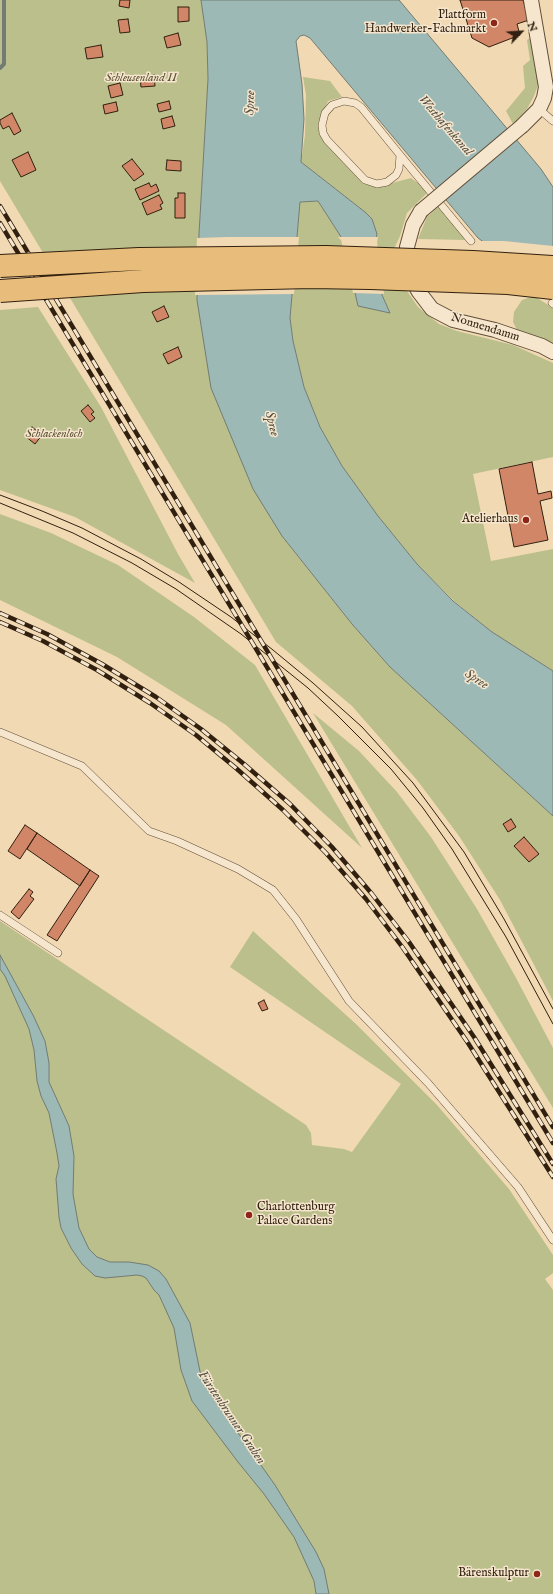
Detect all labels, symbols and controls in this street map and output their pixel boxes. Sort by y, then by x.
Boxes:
place label: Plattform Handwerker-Fachmarkt [365,9,486,37]
north arrow [501,12,541,52]
marker: Plattform Handwerker-Fachmarkt [489,18,499,28]
text: N [524,20,540,34]
park label: Schleusenland II [105,72,177,86]
water label: Spree [243,90,259,116]
water label: Westhafenkanal [415,93,475,159]
street label: Nonnendamm [449,311,521,345]
water label: Spree [260,410,282,438]
park label: Schlackenloch [26,428,82,442]
place label: Atelierhaus [462,513,518,527]
marker: Atelierhaus [521,515,531,525]
water label: Spree [461,667,491,693]
place label: Charlottenburg Palace Gardens [257,1201,335,1229]
marker: Charlottenburg Palace Gardens [244,1210,254,1220]
water label: Fürstenbrunner Graben [194,1368,268,1468]
place label: Bärenskulptur [458,1567,529,1581]
marker: Bärenskulptur [532,1569,542,1579]

